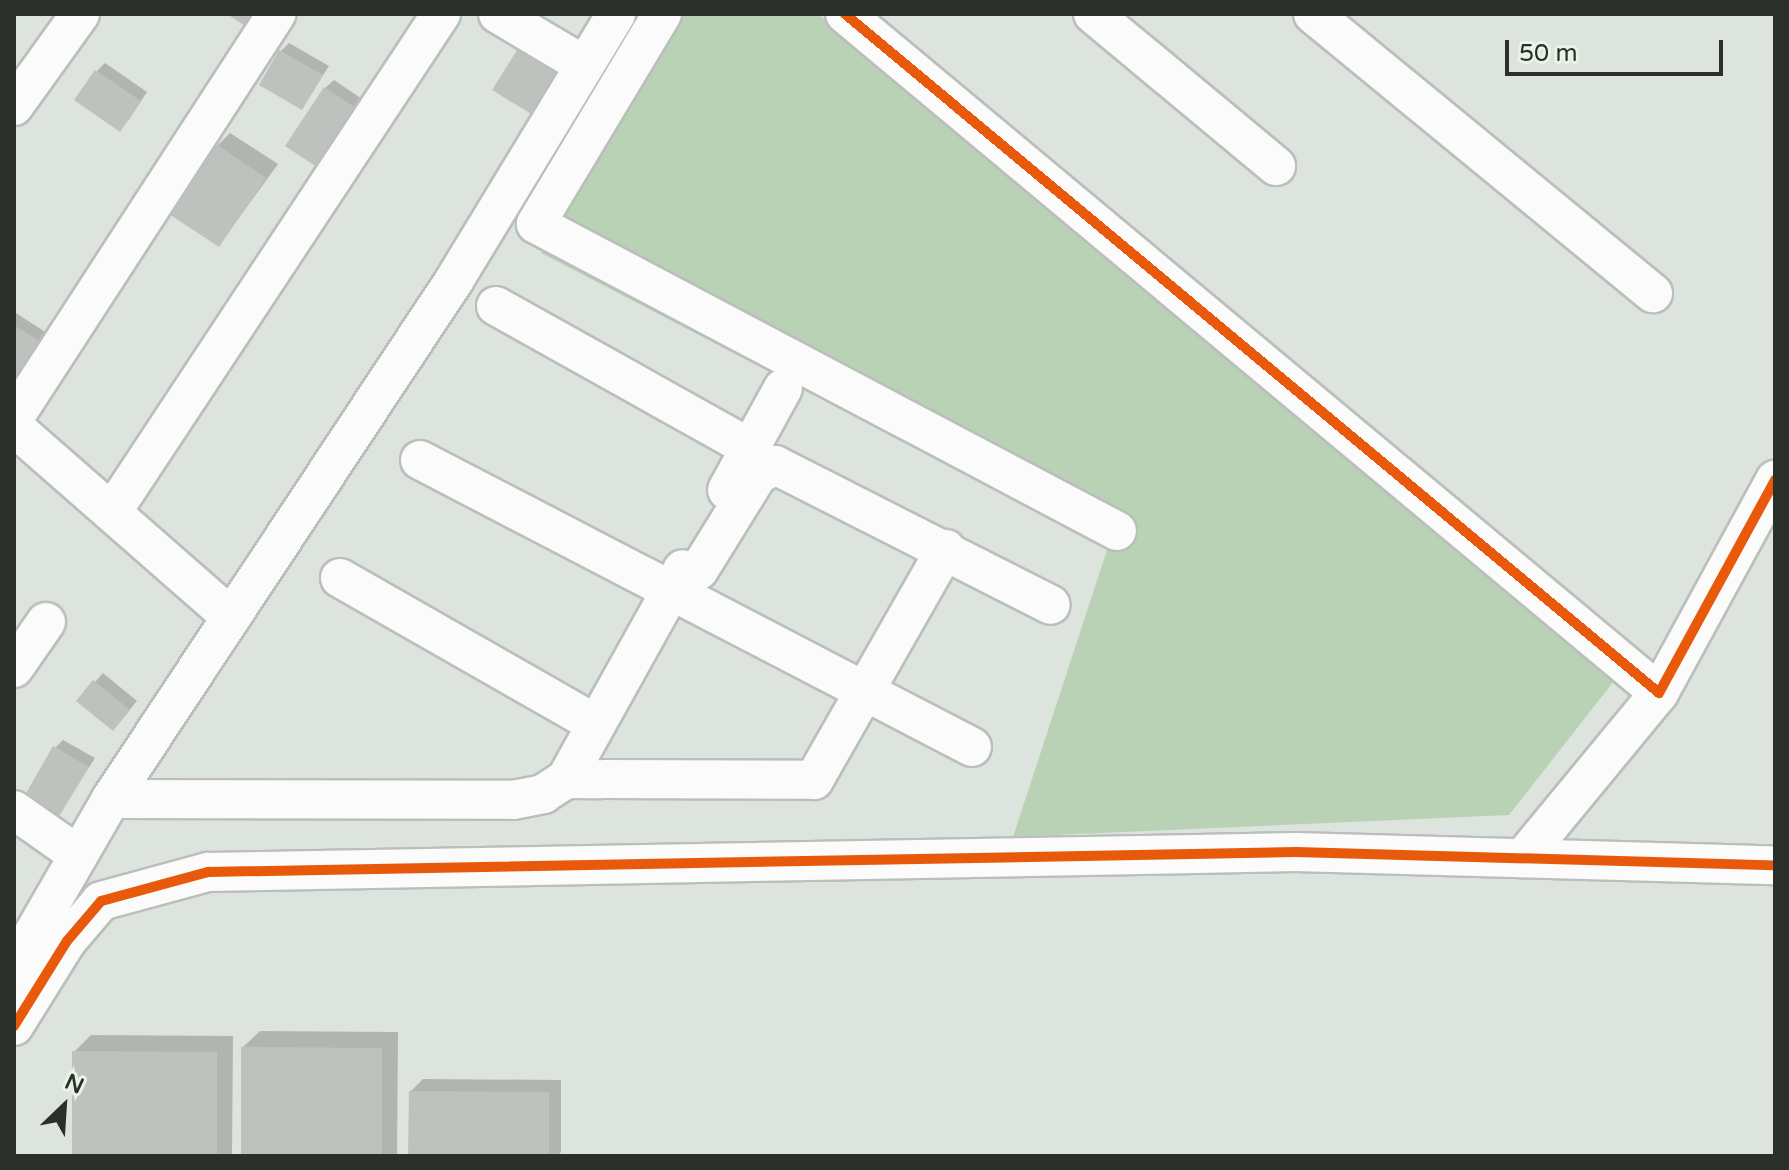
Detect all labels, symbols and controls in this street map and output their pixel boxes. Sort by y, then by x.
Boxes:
scale bar [1509,24,1727,74]
text: 50 m [1519,39,1577,68]
north arrow [24,1066,104,1146]
text: N [61,1069,88,1100]

